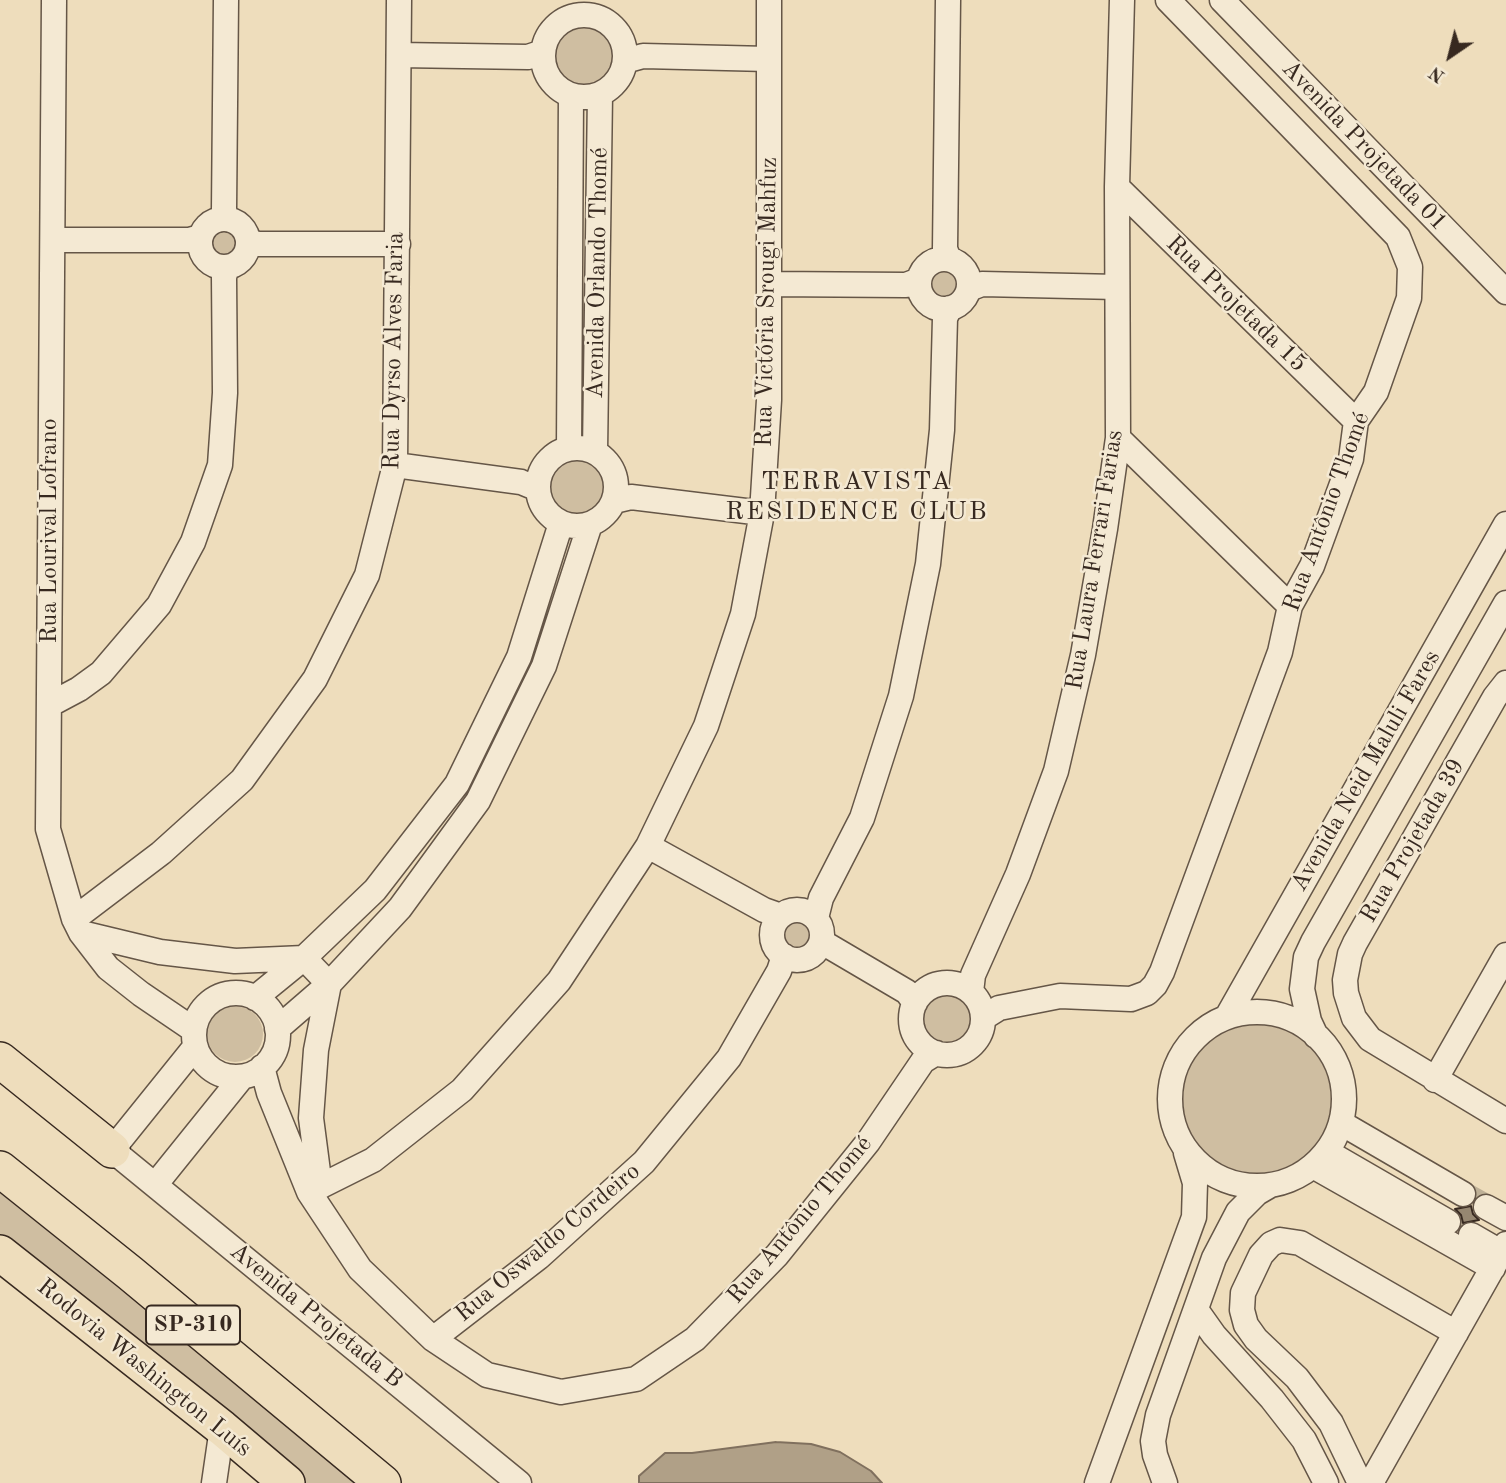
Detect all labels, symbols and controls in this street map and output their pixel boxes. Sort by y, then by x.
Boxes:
north arrow [1415,21,1485,91]
street label: Avenida Projetada 01 [1275,55,1453,237]
text: N [1426,62,1449,86]
street label: Avenida Orlando Thomé [581,147,615,399]
street label: Rua Victória Srougi Mahfuz [750,157,784,447]
street label: Rua Projetada 15 [1160,230,1312,378]
street label: Rua Dyrso Alves Faria [378,232,410,470]
street label: Rua Antônio Thomé [1277,408,1377,616]
street label: Rua Lourival Lofrano [36,418,64,644]
street label: Rua Laura Ferrari Farias [1060,428,1130,692]
district label: TERRAVISTA RESIDENCE CLUB [727,466,987,528]
street label: Avenida Neid Maluli Fares [1285,645,1447,897]
street label: Rua Projetada 39 [1354,754,1472,928]
street label: Rua Antônio Thomé [721,1130,879,1310]
street label: Rua Oswaldo Cordeiro [450,1157,646,1329]
street label: Avenida Projetada B [224,1237,408,1395]
street label: Rodovia Washington Luís [31,1273,257,1463]
road number: SP-310 [146,1306,240,1344]

